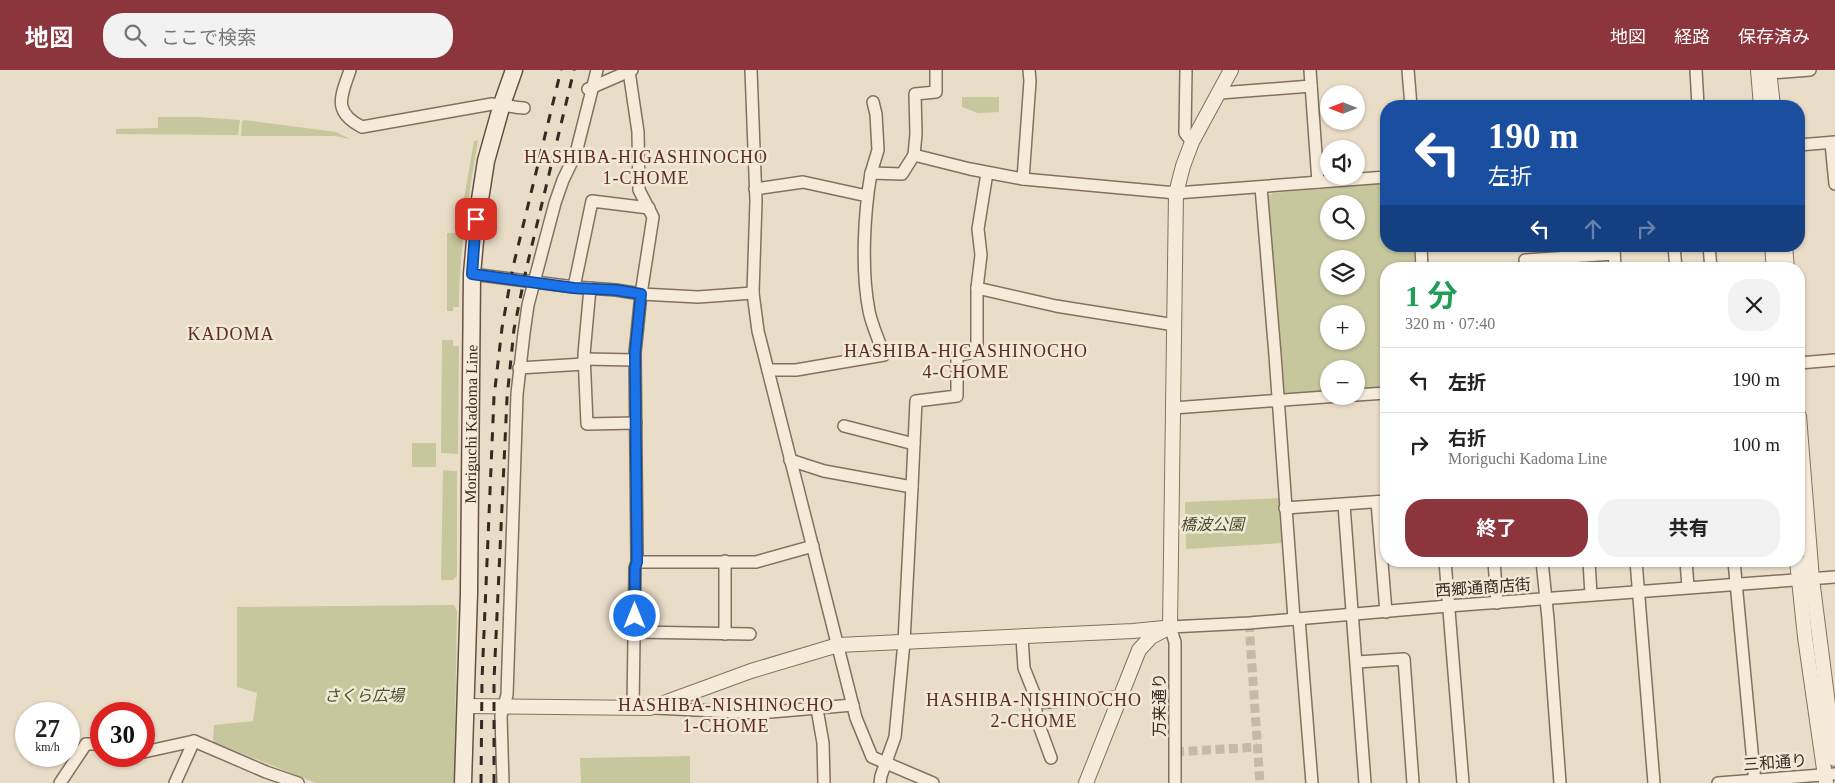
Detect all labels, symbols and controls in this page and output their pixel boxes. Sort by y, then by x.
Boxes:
search box [103,13,453,58]
icon: search [121,21,149,49]
text: 地図 [25,25,73,51]
text: ここで検索 [161,27,256,48]
text: 地図 [1610,27,1646,47]
text: 経路 [1674,27,1710,47]
text: 保存済み [1738,27,1810,47]
north arrow [1320,85,1365,130]
map controls [1320,85,1365,405]
text: 190 m [1488,117,1578,156]
icon: left [1405,120,1470,185]
button: sound [1320,140,1365,185]
district label: HASHIBA-HIGASHINOCHO 1-CHOME [524,147,768,188]
text: 左折 [1488,164,1532,189]
button: search [1320,195,1365,240]
pin [455,198,497,240]
icon: arrive [462,205,490,233]
icon: left [1526,215,1554,243]
icon: ahead [1579,215,1607,243]
icon: right [1632,215,1660,243]
button: layers [1320,250,1365,295]
text: 1 分 [1405,279,1458,312]
button: close [1728,279,1780,331]
button: + [1320,305,1365,350]
text: 320 m · 07:40 [1405,315,1495,332]
district label: KADOMA [188,324,275,344]
district label: HASHIBA-HIGASHINOCHO 4-CHOME [844,341,1088,382]
street label: Moriguchi Kadoma Line [462,344,480,504]
button: − [1320,360,1365,405]
icon: left [1405,366,1433,394]
text: 190 m [1732,369,1780,390]
text: 左折 [1448,372,1486,393]
text: 右折 [1448,428,1486,449]
icon: right [1405,431,1433,459]
text: 100 m [1732,434,1780,455]
text: Moriguchi Kadoma Line [1448,450,1607,467]
button: 終了 [1405,499,1588,557]
button: 共有 [1598,499,1780,557]
park label: 橋波公園 [1180,516,1246,533]
street label: 西郷通商店街 [1435,576,1532,599]
position arrow [608,589,660,641]
street label: 万来通り [1151,673,1168,737]
park label: さくら広場 [324,687,406,704]
district label: HASHIBA-NISHINOCHO 2-CHOME [926,690,1142,731]
district label: HASHIBA-NISHINOCHO 1-CHOME [618,695,834,736]
speed limit sign: 30 [90,702,155,767]
text: 27 [35,715,60,742]
text: km/h [35,740,60,754]
street label: 三和通り [1743,752,1808,773]

